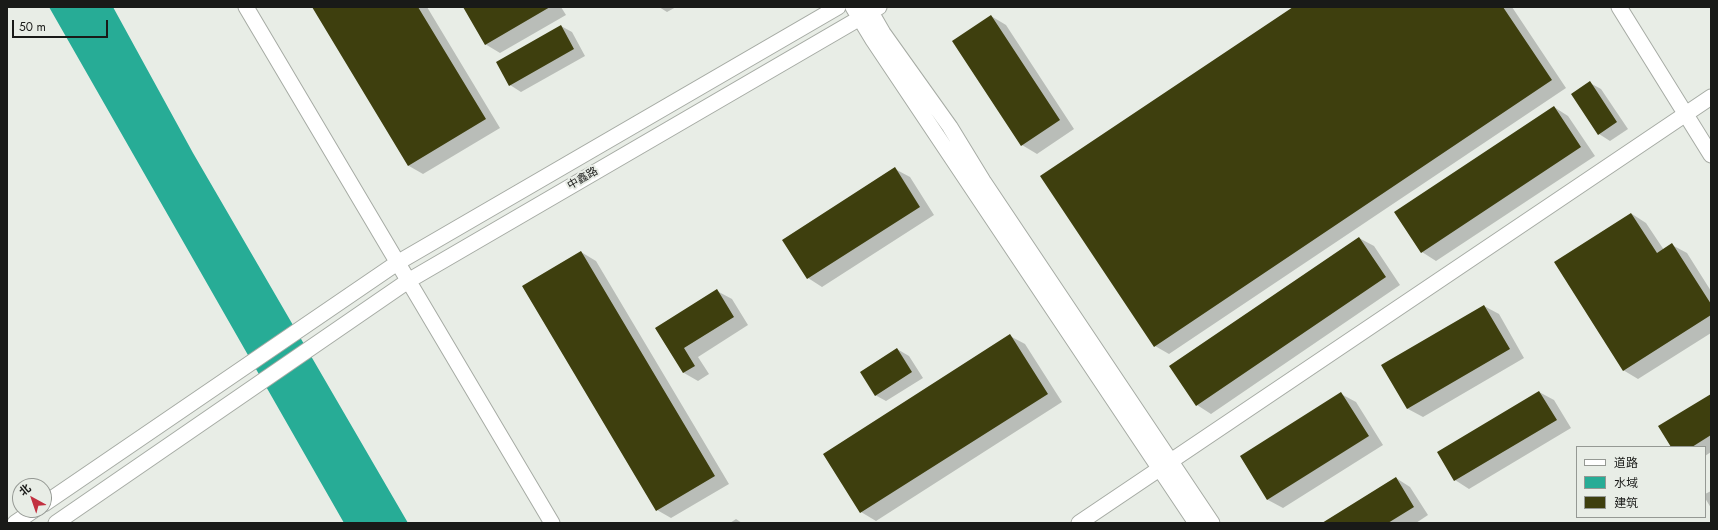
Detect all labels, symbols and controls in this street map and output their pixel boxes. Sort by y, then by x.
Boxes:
scale bar [14,12,110,38]
text: 50 m [19,18,46,36]
street label: 中鑫路 [565,165,601,193]
legend [1576,446,1706,518]
text: 道路 [1614,454,1638,472]
text: 水域 [1614,474,1638,492]
north arrow [12,478,52,518]
text: 北 [16,480,34,499]
text: 建筑 [1614,494,1638,512]

